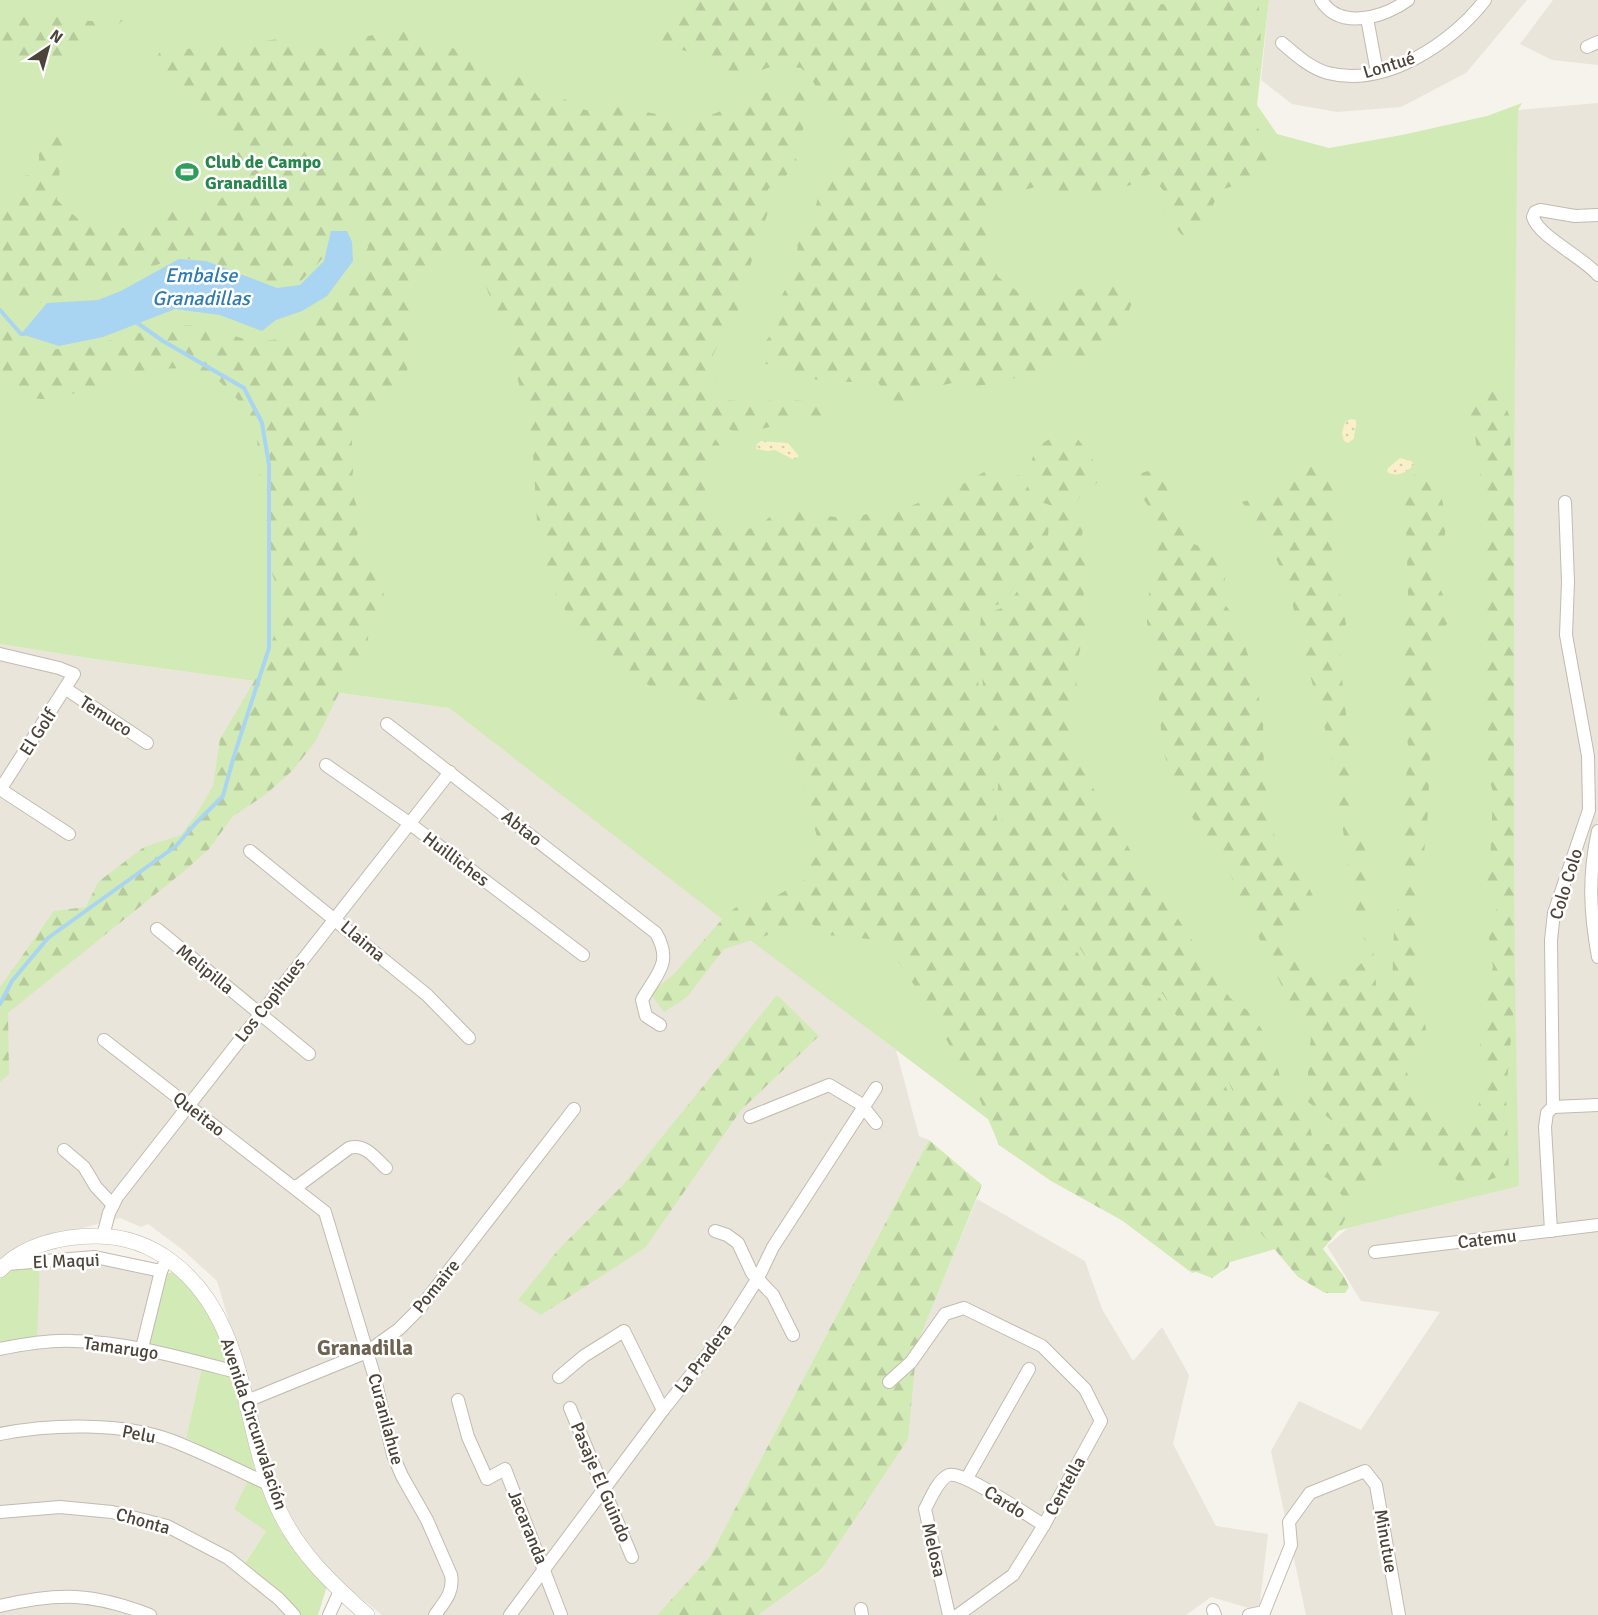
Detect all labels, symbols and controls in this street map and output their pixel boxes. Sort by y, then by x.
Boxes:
north arrow [18,18,78,78]
text: N [46,25,67,48]
street label: Lontué [1360,47,1418,83]
place label: Club de Campo Granadilla [205,151,321,194]
sports icon: Club de Campo Granadilla [174,159,200,185]
water label: Embalse Granadillas [152,263,252,311]
street label: Temuco [76,691,136,741]
street label: El Golf [15,704,62,760]
street label: Abtao [497,805,547,851]
street label: Huilliches [419,827,494,891]
street label: Colo Colo [1545,846,1587,922]
street label: Llaima [336,916,390,966]
street label: Melipilla [172,939,238,999]
street label: Los Copihues [230,953,310,1047]
street label: Queitao [169,1087,229,1141]
street label: Catemu [1456,1224,1518,1254]
street label: El Maqui [32,1249,100,1273]
street label: Pomaire [408,1255,464,1317]
street label: La Pradera [670,1319,736,1397]
street label: Tamarugo [82,1332,160,1364]
street label: Avenida Circunvalación [216,1335,292,1513]
district label: Granadilla [317,1335,413,1361]
street label: Curanilahue [363,1371,409,1467]
street label: Pasaje El Guindo [566,1419,636,1545]
street label: Pelu [120,1420,158,1448]
street label: Centella [1040,1453,1090,1519]
street label: Cardo [980,1481,1030,1523]
street label: Jacaranda [503,1487,553,1567]
street label: Chonta [113,1503,173,1539]
street label: Minutue [1370,1507,1402,1575]
street label: Melosa [917,1521,951,1579]

